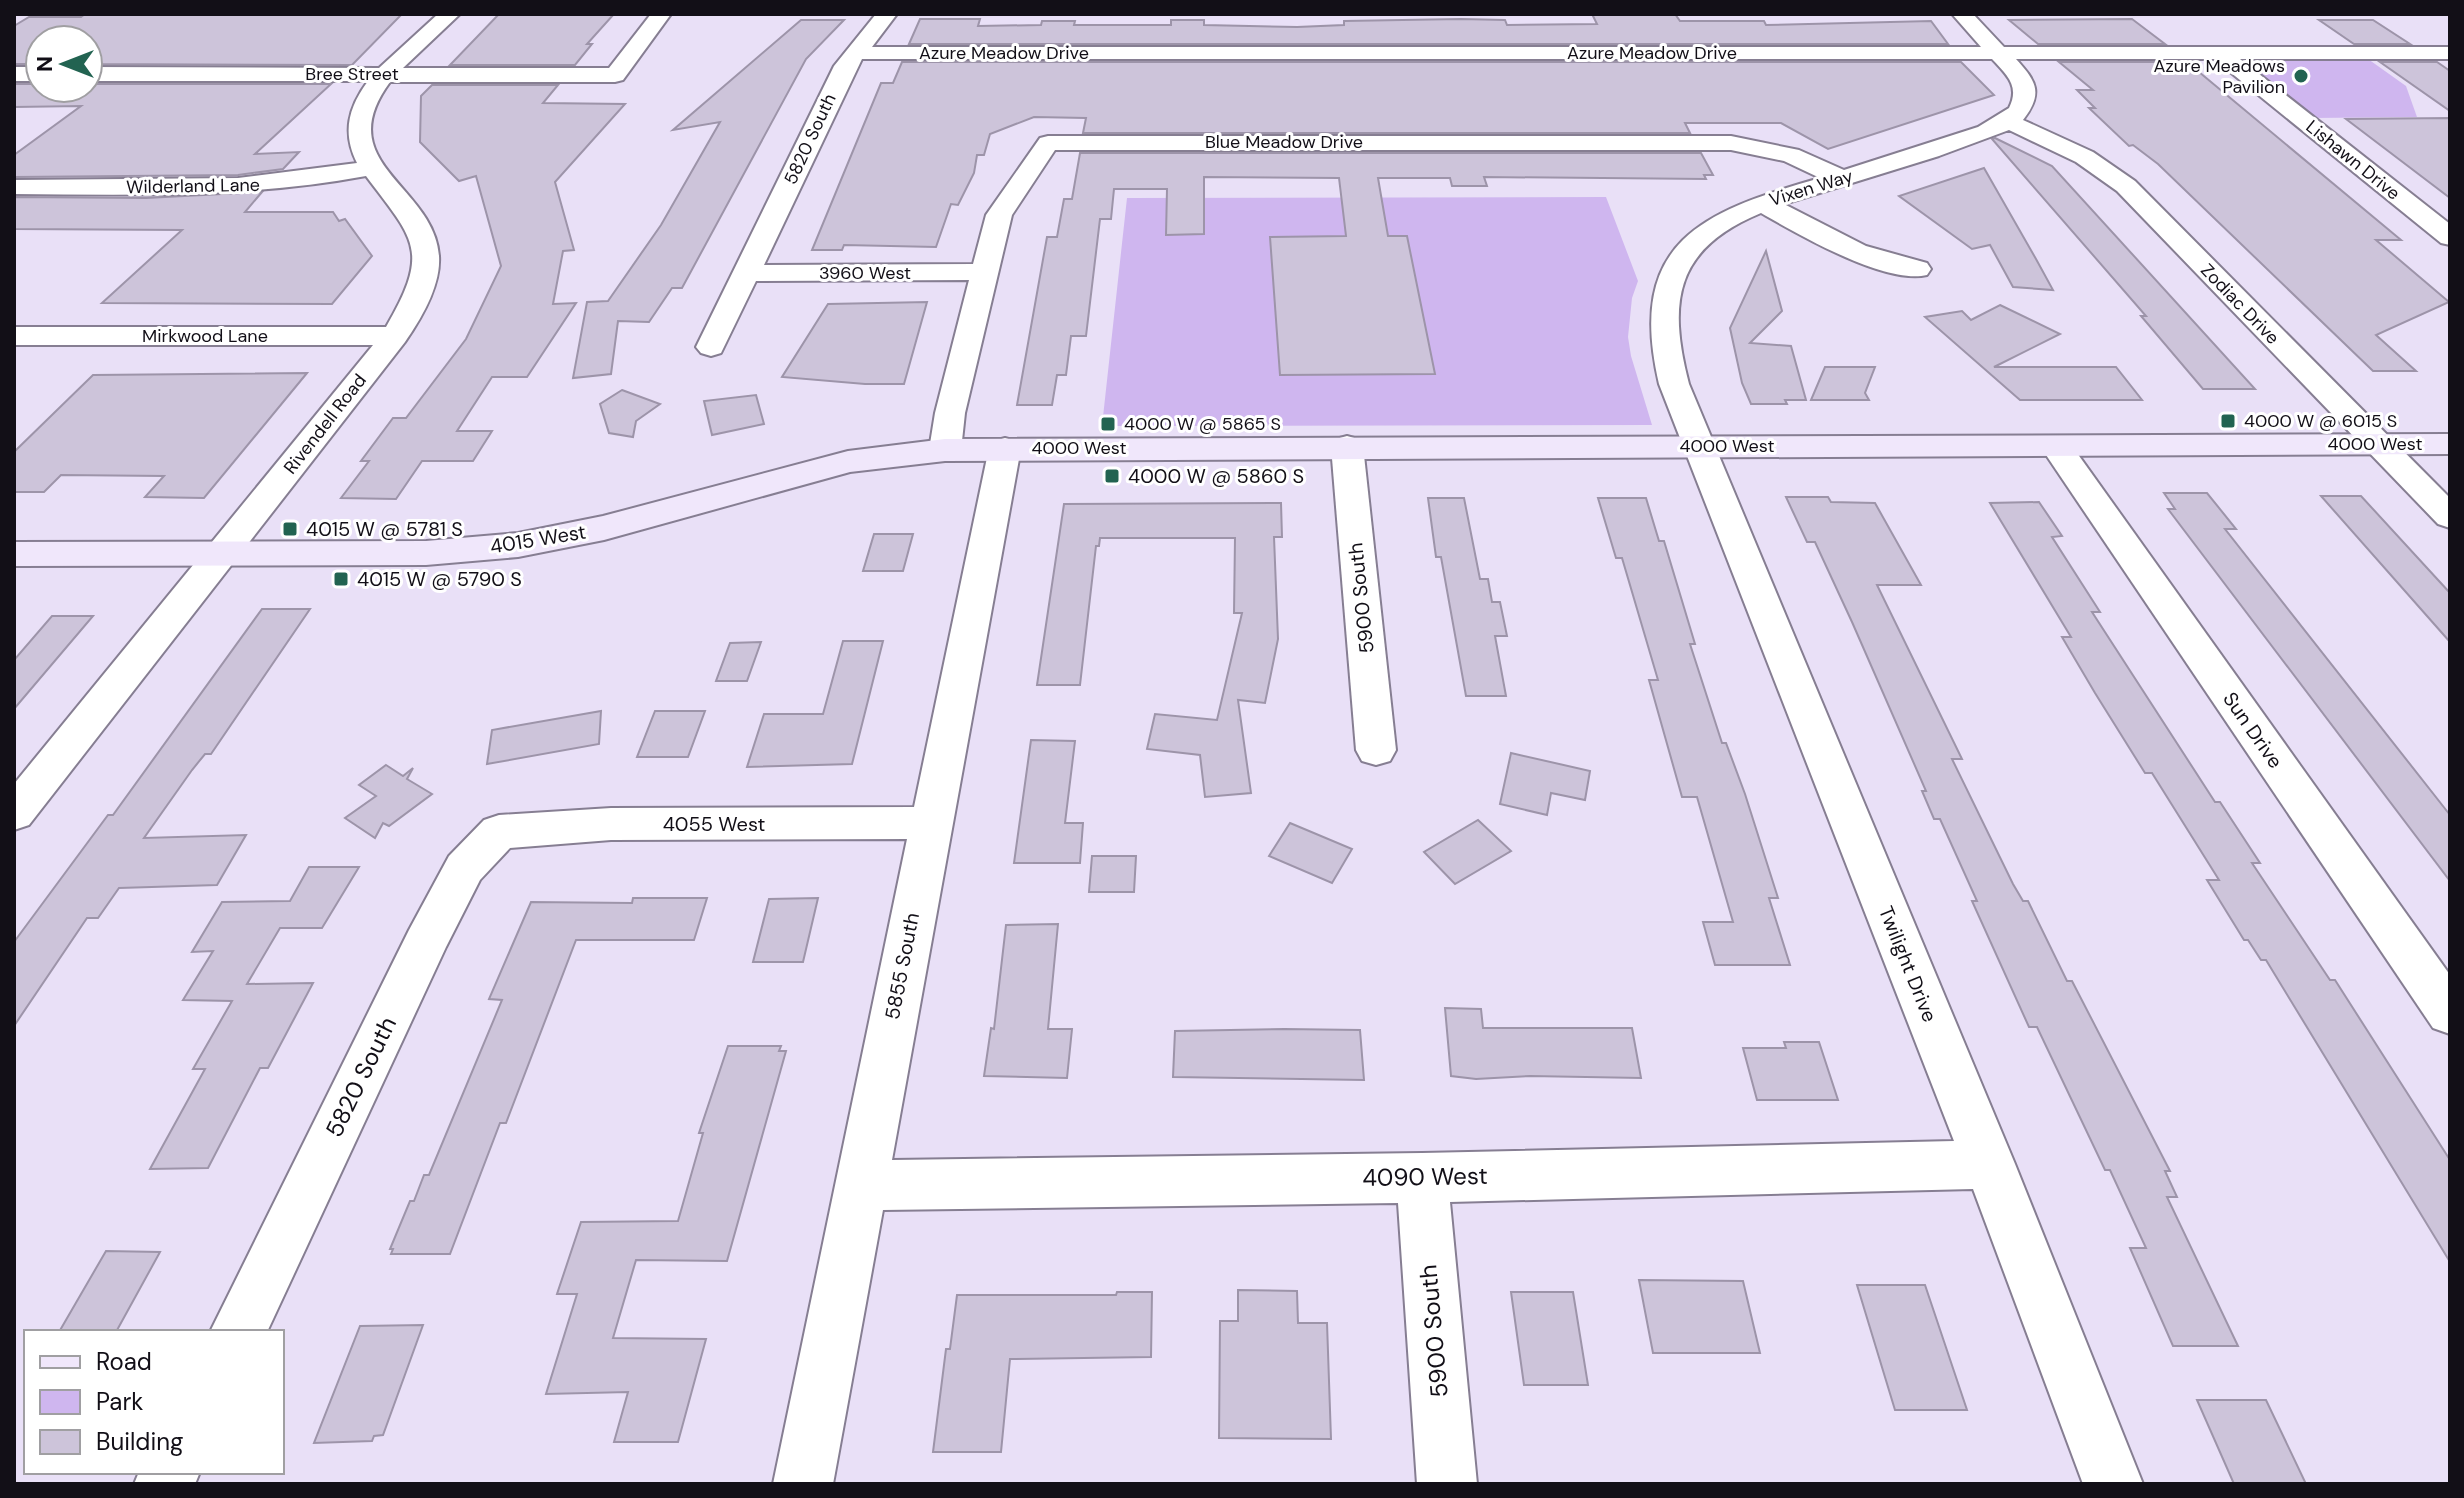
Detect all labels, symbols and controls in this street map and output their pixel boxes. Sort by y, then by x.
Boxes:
north arrow [24,24,104,104]
street label: Azure Meadow Drive [919,41,1089,65]
street label: Azure Meadow Drive [1567,41,1737,65]
place label: Azure Meadows Pavilion [2154,54,2285,99]
text: N [30,56,59,72]
street label: Bree Street [305,62,399,86]
marker: Azure Meadows Pavilion [2292,67,2310,85]
street label: 5820 South [778,90,842,188]
street label: Lishawn Drive [2301,115,2405,205]
street label: Blue Meadow Drive [1205,130,1363,154]
street label: Vixen Way [1766,164,1856,212]
street label: Wilderland Lane [126,173,260,199]
street label: Zodiac Drive [2195,258,2285,350]
street label: 3960 West [819,261,911,285]
street label: Mirkwood Lane [142,324,268,348]
street label: Rivendell Road [278,369,372,479]
place label: 4000 W @ 6015 S [2244,409,2397,433]
place label: 4000 W @ 5865 S [1124,412,1281,436]
marker: 4000 W @ 6015 S [2219,412,2237,430]
marker: 4000 W @ 5865 S [1099,415,1117,433]
street label: 4000 West [2327,432,2423,456]
street label: 4000 West [1679,434,1775,458]
street label: 4000 West [1031,436,1127,460]
place label: 4000 W @ 5860 S [1128,463,1304,489]
marker: 4000 W @ 5860 S [1103,467,1121,485]
place label: 4015 W @ 5781 S [306,516,463,542]
street label: 4015 West [488,519,588,559]
marker: 4015 W @ 5781 S [281,520,299,538]
street label: 5900 South [1342,541,1380,655]
place label: 4015 W @ 5790 S [357,566,522,592]
marker: 4015 W @ 5790 S [332,570,350,588]
street label: Sun Drive [2217,687,2289,773]
street label: 4055 West [663,811,765,837]
street label: Twilight Drive [1873,902,1943,1026]
street label: 5855 South [879,910,925,1022]
street label: 5820 South [318,1011,403,1142]
street label: 4090 West [1362,1160,1488,1193]
street label: 5900 South [1412,1263,1455,1399]
legend [24,1330,284,1474]
text: Road [96,1346,152,1377]
text: Park [96,1386,143,1417]
text: Building [96,1426,183,1457]

